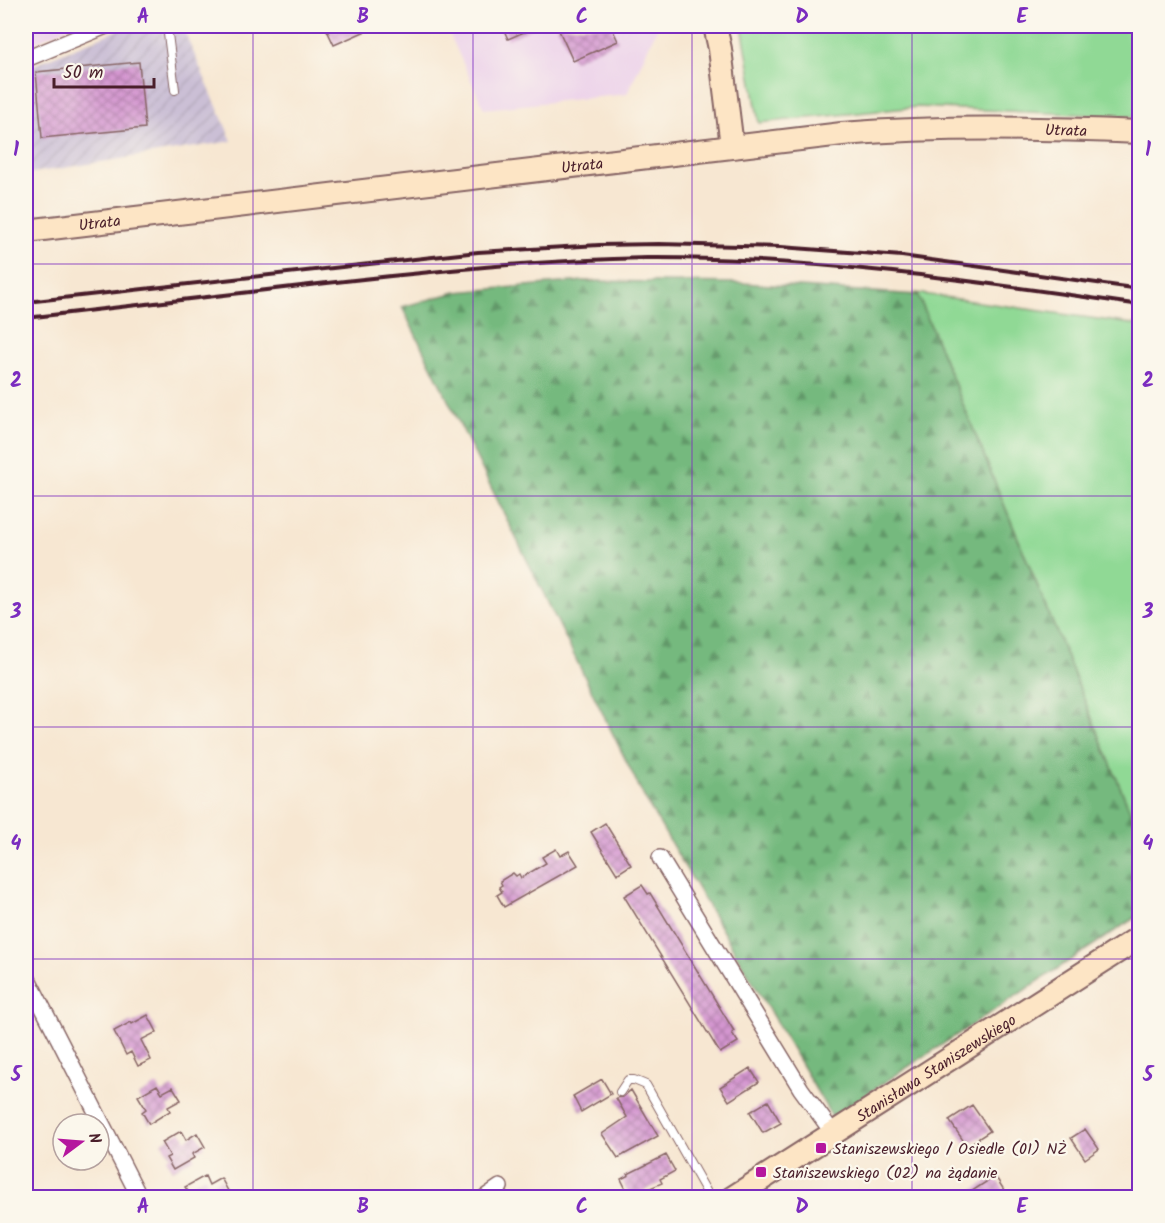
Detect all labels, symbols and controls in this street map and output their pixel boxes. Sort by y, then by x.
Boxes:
text: A [137,2,149,34]
text: B [357,2,369,34]
text: C [576,2,588,34]
text: D [795,2,809,34]
text: E [1016,2,1028,34]
scale bar [54,51,154,89]
text: 50 m [63,59,103,88]
street label: Utrata [1045,118,1087,144]
text: 1 [13,135,19,167]
text: 1 [1145,135,1151,167]
street label: Utrata [560,151,605,181]
street label: Utrata [77,209,122,239]
text: 2 [10,366,22,398]
text: 2 [1142,366,1154,398]
text: 3 [10,597,22,629]
text: 3 [1142,597,1154,629]
text: 4 [11,829,22,861]
text: 4 [1143,829,1154,861]
street label: Stanisława Staniszewskiego [852,1008,1022,1130]
text: 5 [10,1060,23,1092]
text: 5 [1142,1060,1155,1092]
north arrow [51,1112,111,1172]
text: N [81,1130,107,1147]
place label: Staniszewskiego / Osiedle (01) NŻ [833,1137,1067,1162]
marker: Staniszewskiego / Osiedle (01) NŻ [814,1141,828,1155]
place label: Staniszewskiego (02) na żądanie [773,1161,997,1186]
marker: Staniszewskiego (02) na żądanie [754,1165,768,1179]
text: A [137,1192,149,1223]
text: B [357,1192,369,1223]
text: C [576,1192,588,1223]
text: D [795,1192,809,1223]
text: E [1016,1192,1028,1223]

